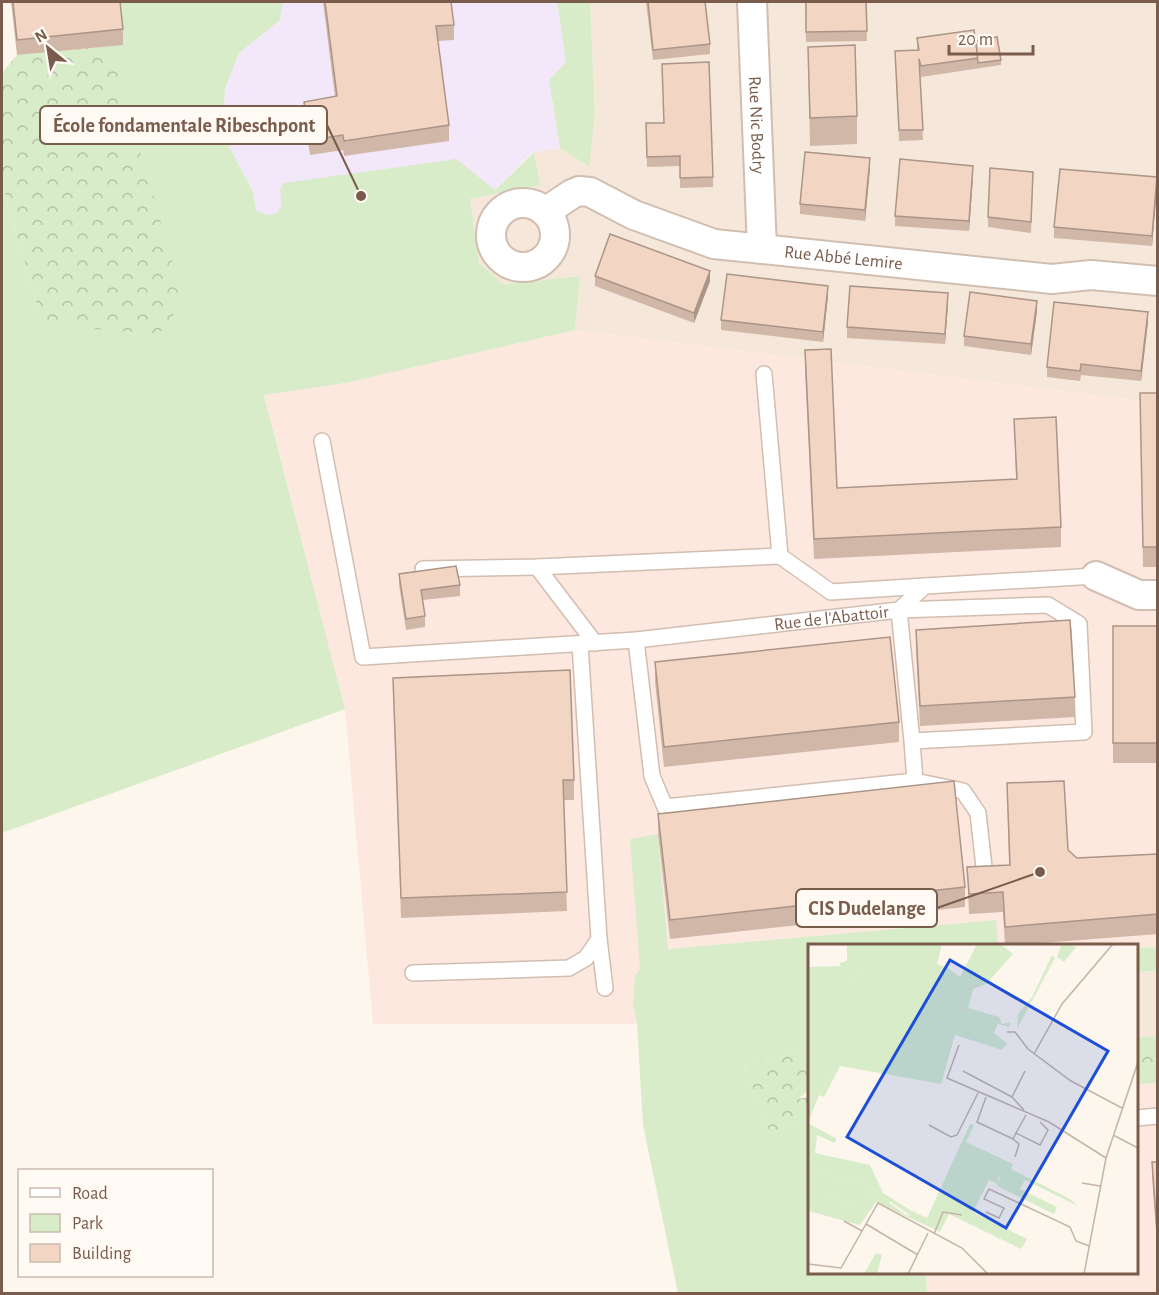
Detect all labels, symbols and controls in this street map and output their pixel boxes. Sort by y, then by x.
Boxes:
north arrow [18,18,78,78]
scale bar [949,18,1033,56]
text: N [32,26,50,46]
text: 20 m [958,31,993,49]
street label: Rue Nic Bodry [745,76,767,175]
callout: École fondamentale Ribeschpont [40,106,327,144]
text: École fondamentale Ribeschpont [53,112,315,136]
street label: Rue Abbé Lemire [783,243,903,273]
street label: Rue de l'Abattoir [773,603,890,634]
callout: CIS Dudelange [796,889,937,927]
text: CIS Dudelange [808,899,926,919]
inset map [808,944,1138,1274]
legend [18,1169,213,1277]
text: Road [72,1185,108,1203]
text: Park [72,1215,104,1233]
text: Building [72,1245,132,1263]

